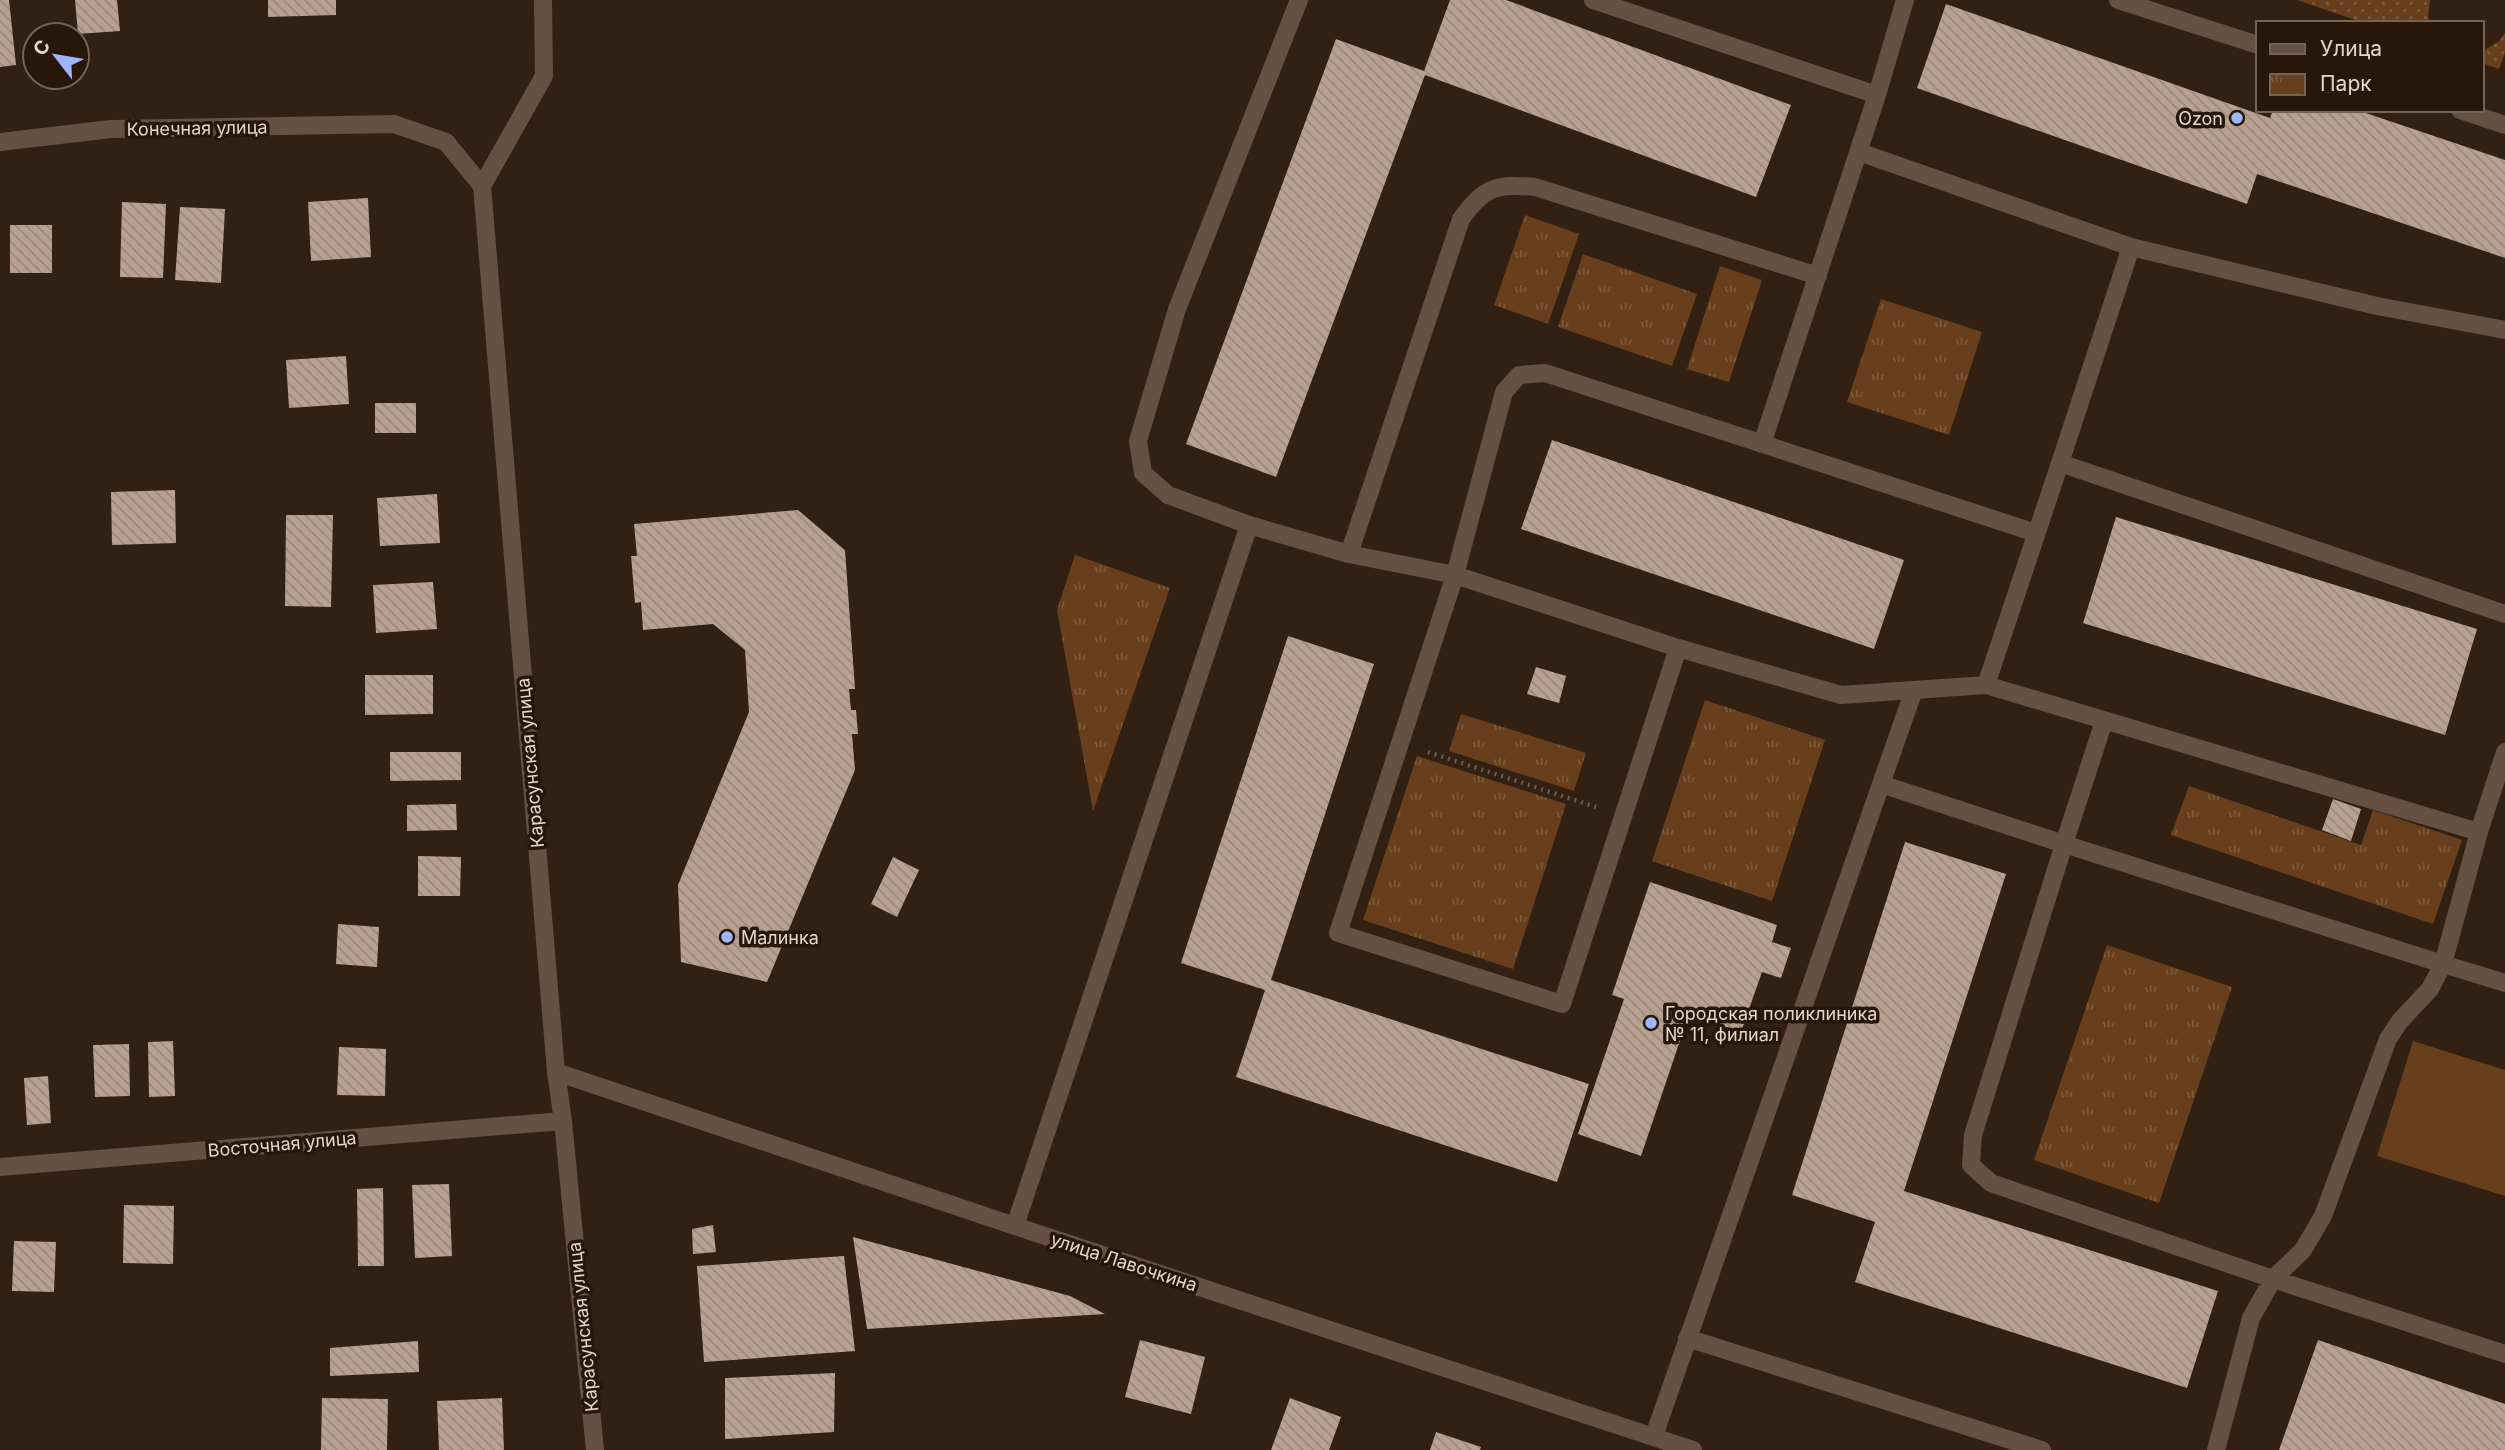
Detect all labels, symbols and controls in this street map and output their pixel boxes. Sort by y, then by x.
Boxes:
north arrow [21,21,91,91]
legend [2256,21,2484,112]
text: С [28,36,55,59]
text: Улица [2320,36,2382,61]
text: Парк [2320,71,2372,96]
place label: Ozon [2178,108,2223,129]
marker: Ozon [2229,110,2245,126]
street label: Конечная улица [126,116,268,140]
street label: Карасунская улица [512,677,548,849]
place label: Малинка [741,927,819,948]
marker: Малинка [719,929,735,945]
place label: Городская поликлиника № 11, филиал [1665,1003,1877,1045]
marker: Городская поликлиника № 11, филиал [1643,1015,1659,1031]
street label: Восточная улица [207,1127,357,1161]
street label: улица Лавочкина [1048,1228,1200,1296]
street label: Карасунская улица [564,1241,602,1413]

